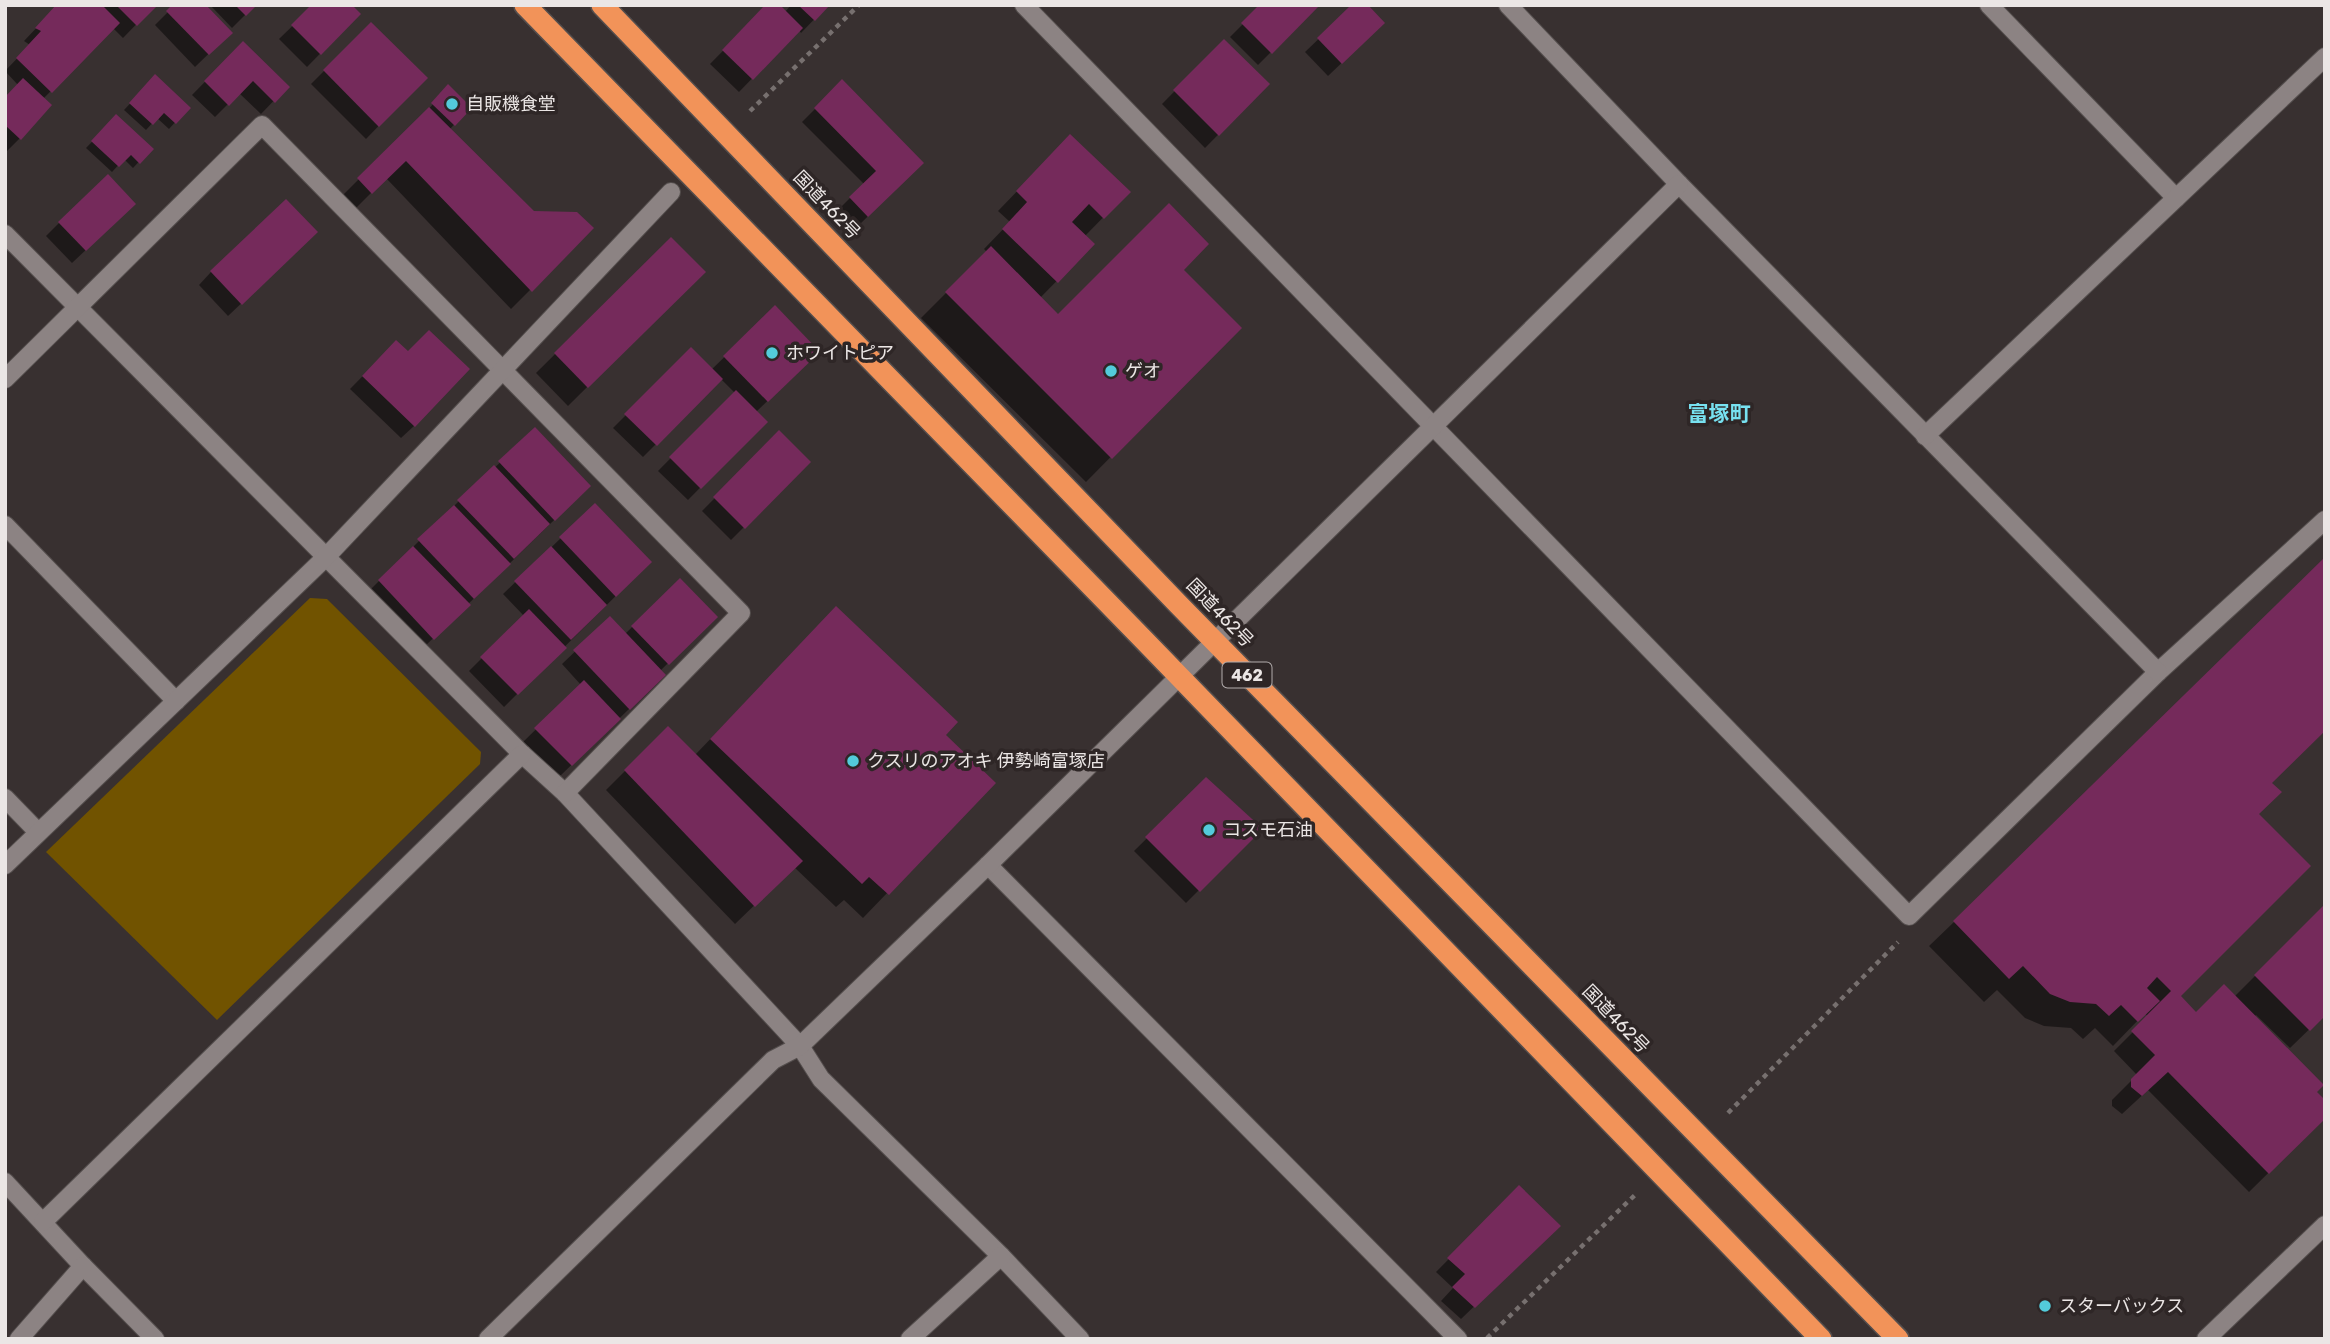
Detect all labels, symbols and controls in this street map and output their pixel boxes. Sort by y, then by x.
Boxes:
place label: 自販機食堂 [466,93,556,115]
marker: 自販機食堂 [444,96,460,112]
street label: 国道462号 [789,166,865,244]
place label: ホワイトピア [786,342,894,364]
marker: ホワイトピア [764,345,780,361]
place label: ゲオ [1125,360,1161,382]
marker: ゲオ [1103,363,1119,379]
district label: 富塚町 [1688,401,1751,426]
street label: 国道462号 [1182,574,1258,652]
road number: 462 [1222,662,1272,688]
place label: クスリのアオキ 伊勢崎富塚店 [867,750,1105,772]
marker: クスリのアオキ 伊勢崎富塚店 [845,753,861,769]
place label: コスモ石油 [1223,819,1313,841]
marker: コスモ石油 [1201,822,1217,838]
street label: 国道462号 [1578,980,1654,1058]
place label: スターバックス [2059,1295,2184,1317]
marker: スターバックス [2037,1298,2053,1314]

